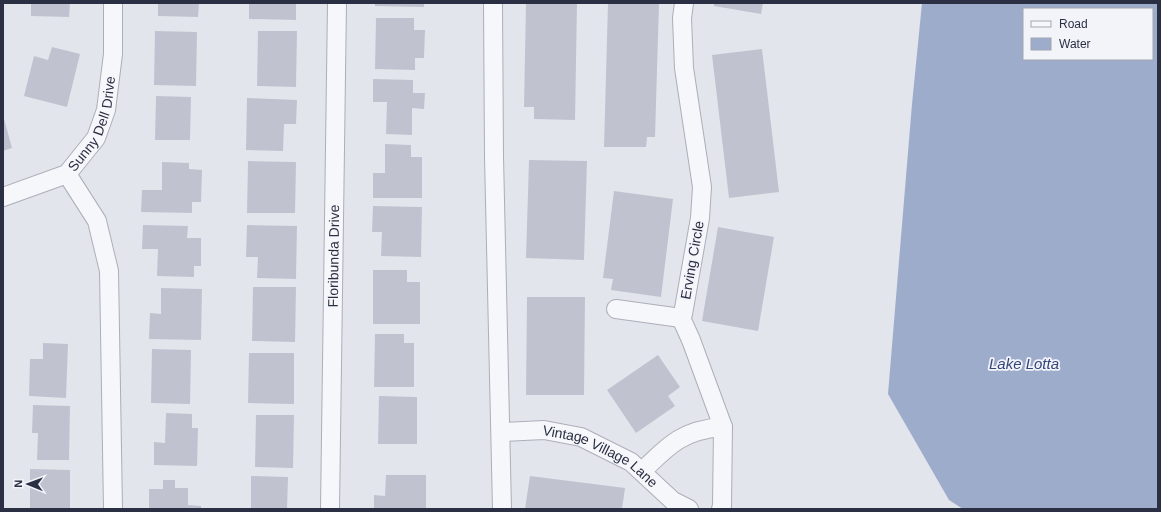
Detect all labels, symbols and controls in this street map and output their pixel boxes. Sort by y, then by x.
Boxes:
legend [1023,8,1153,60]
text: Road [1059,17,1088,31]
text: Water [1059,37,1091,51]
street label: Sunny Dell Drive [64,75,118,175]
street label: Floribunda Drive [325,204,342,308]
street label: Erving Circle [677,219,707,300]
water label: Lake Lotta [989,355,1059,372]
street label: Vintage Village Lane [541,422,661,491]
north arrow [8,464,48,504]
text: N [12,480,24,488]

